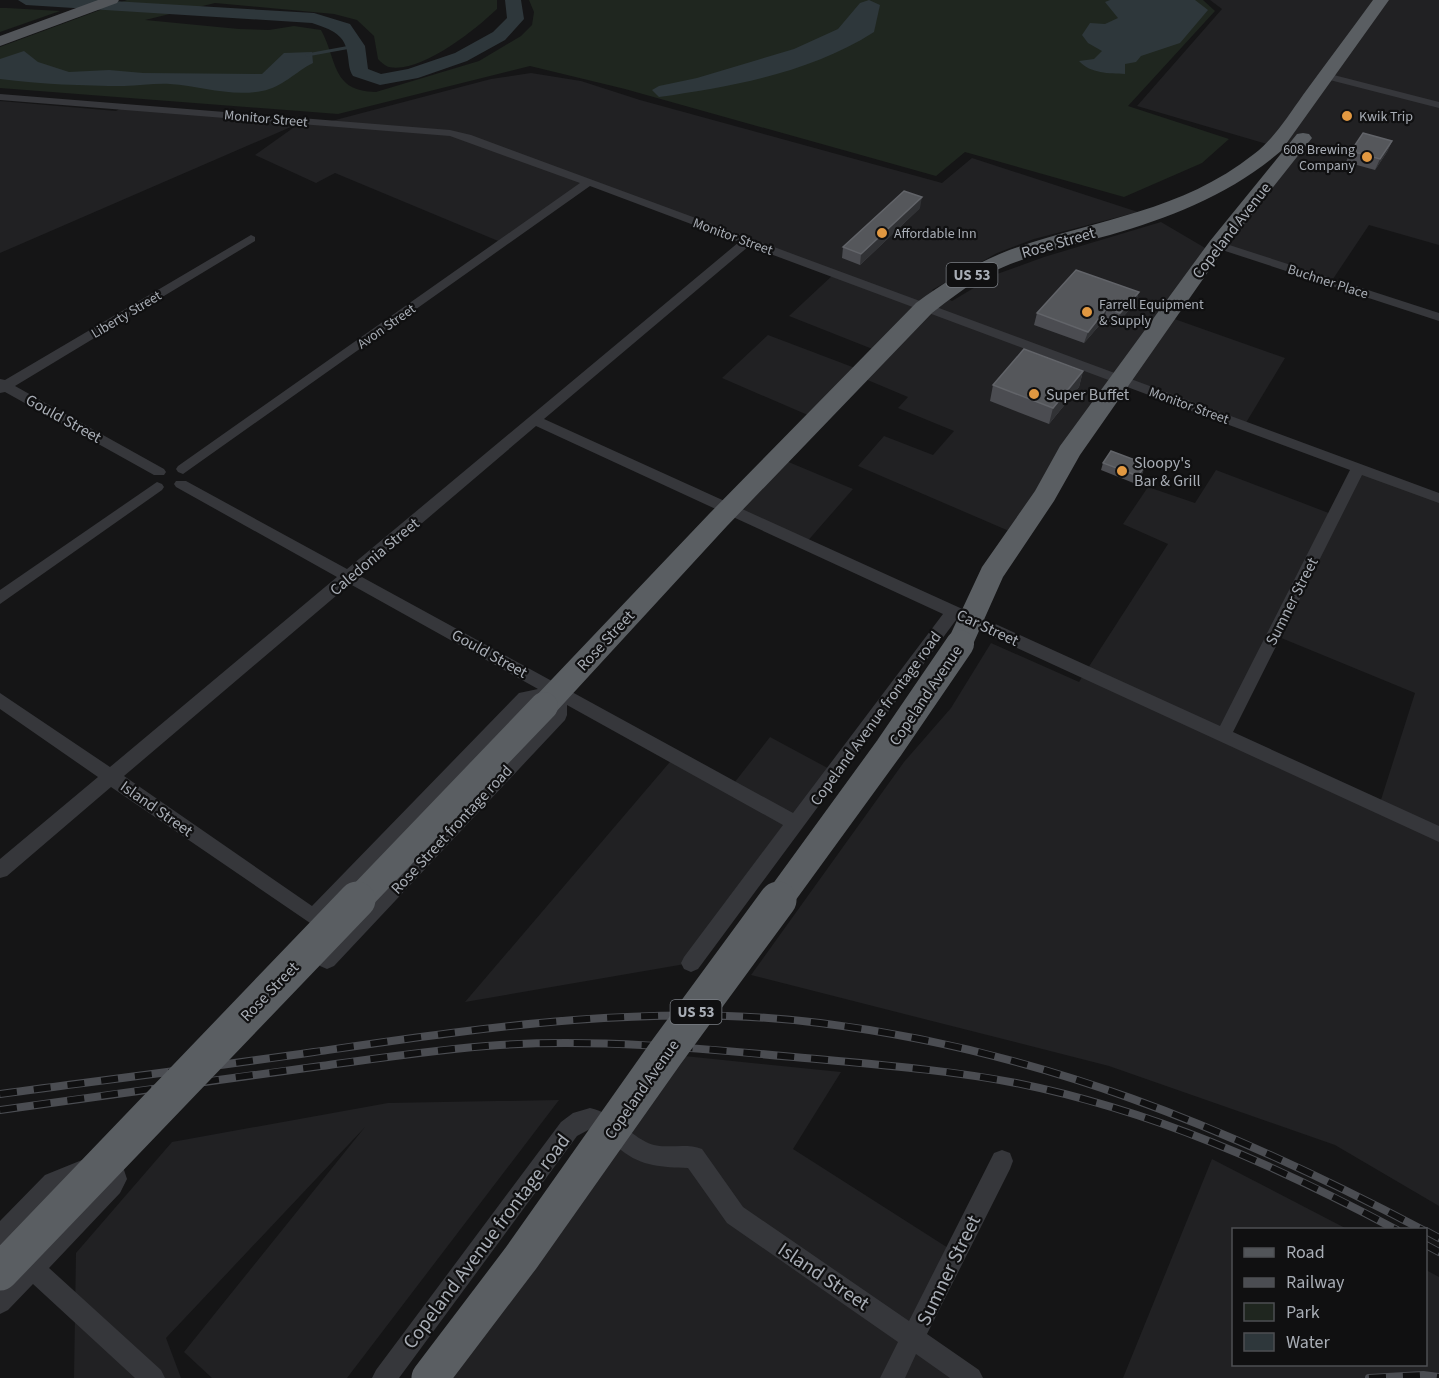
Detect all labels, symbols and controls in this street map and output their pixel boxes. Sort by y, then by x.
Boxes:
street label: Monitor Street [223,105,309,133]
place label: Kwik Trip [1359,107,1413,127]
marker: Kwik Trip [1340,109,1354,123]
place label: 608 Brewing Company [1283,140,1355,176]
marker: 608 Brewing Company [1360,150,1374,164]
street label: Copeland Avenue [1187,178,1276,283]
street label: Monitor Street [690,213,776,261]
street label: Rose Street [1019,222,1098,264]
place label: Affordable Inn [894,224,977,244]
marker: Affordable Inn [875,226,889,240]
street label: Buchner Place [1285,260,1371,304]
road number: US 53 [946,263,998,287]
street label: Liberty Street [88,286,166,344]
place label: Farrell Equipment & Supply [1099,295,1204,331]
street label: Avon Street [353,299,420,354]
marker: Farrell Equipment & Supply [1080,305,1094,319]
street label: Monitor Street [1146,382,1232,430]
place label: Super Buffet [1046,384,1130,406]
marker: Super Buffet [1027,387,1041,401]
street label: Gould Street [22,389,106,449]
place label: Sloopy's Bar & Grill [1134,452,1201,492]
marker: Sloopy's Bar & Grill [1115,464,1129,478]
street label: Caledonia Street [325,512,425,601]
street label: Sumner Street [1260,553,1324,649]
street label: Car Street [953,604,1023,652]
street label: Rose Street [572,605,640,676]
street label: Gould Street [448,624,532,684]
street label: Copeland Avenue frontage road [805,627,947,810]
street label: Copeland Avenue [884,641,968,750]
street label: Rose Street frontage road [386,760,517,899]
street label: Island Street [116,776,198,842]
street label: Rose Street [236,956,304,1026]
road number: US 53 [670,1000,722,1024]
street label: Copeland Avenue [599,1035,684,1144]
street label: Copeland Avenue frontage road [396,1128,577,1355]
street label: Sumner Street [910,1210,988,1331]
legend [1232,1228,1427,1366]
street label: Island Street [772,1236,875,1318]
text: Road [1286,1240,1325,1265]
text: Railway [1286,1270,1345,1295]
text: Park [1286,1300,1320,1325]
text: Water [1286,1330,1330,1355]

